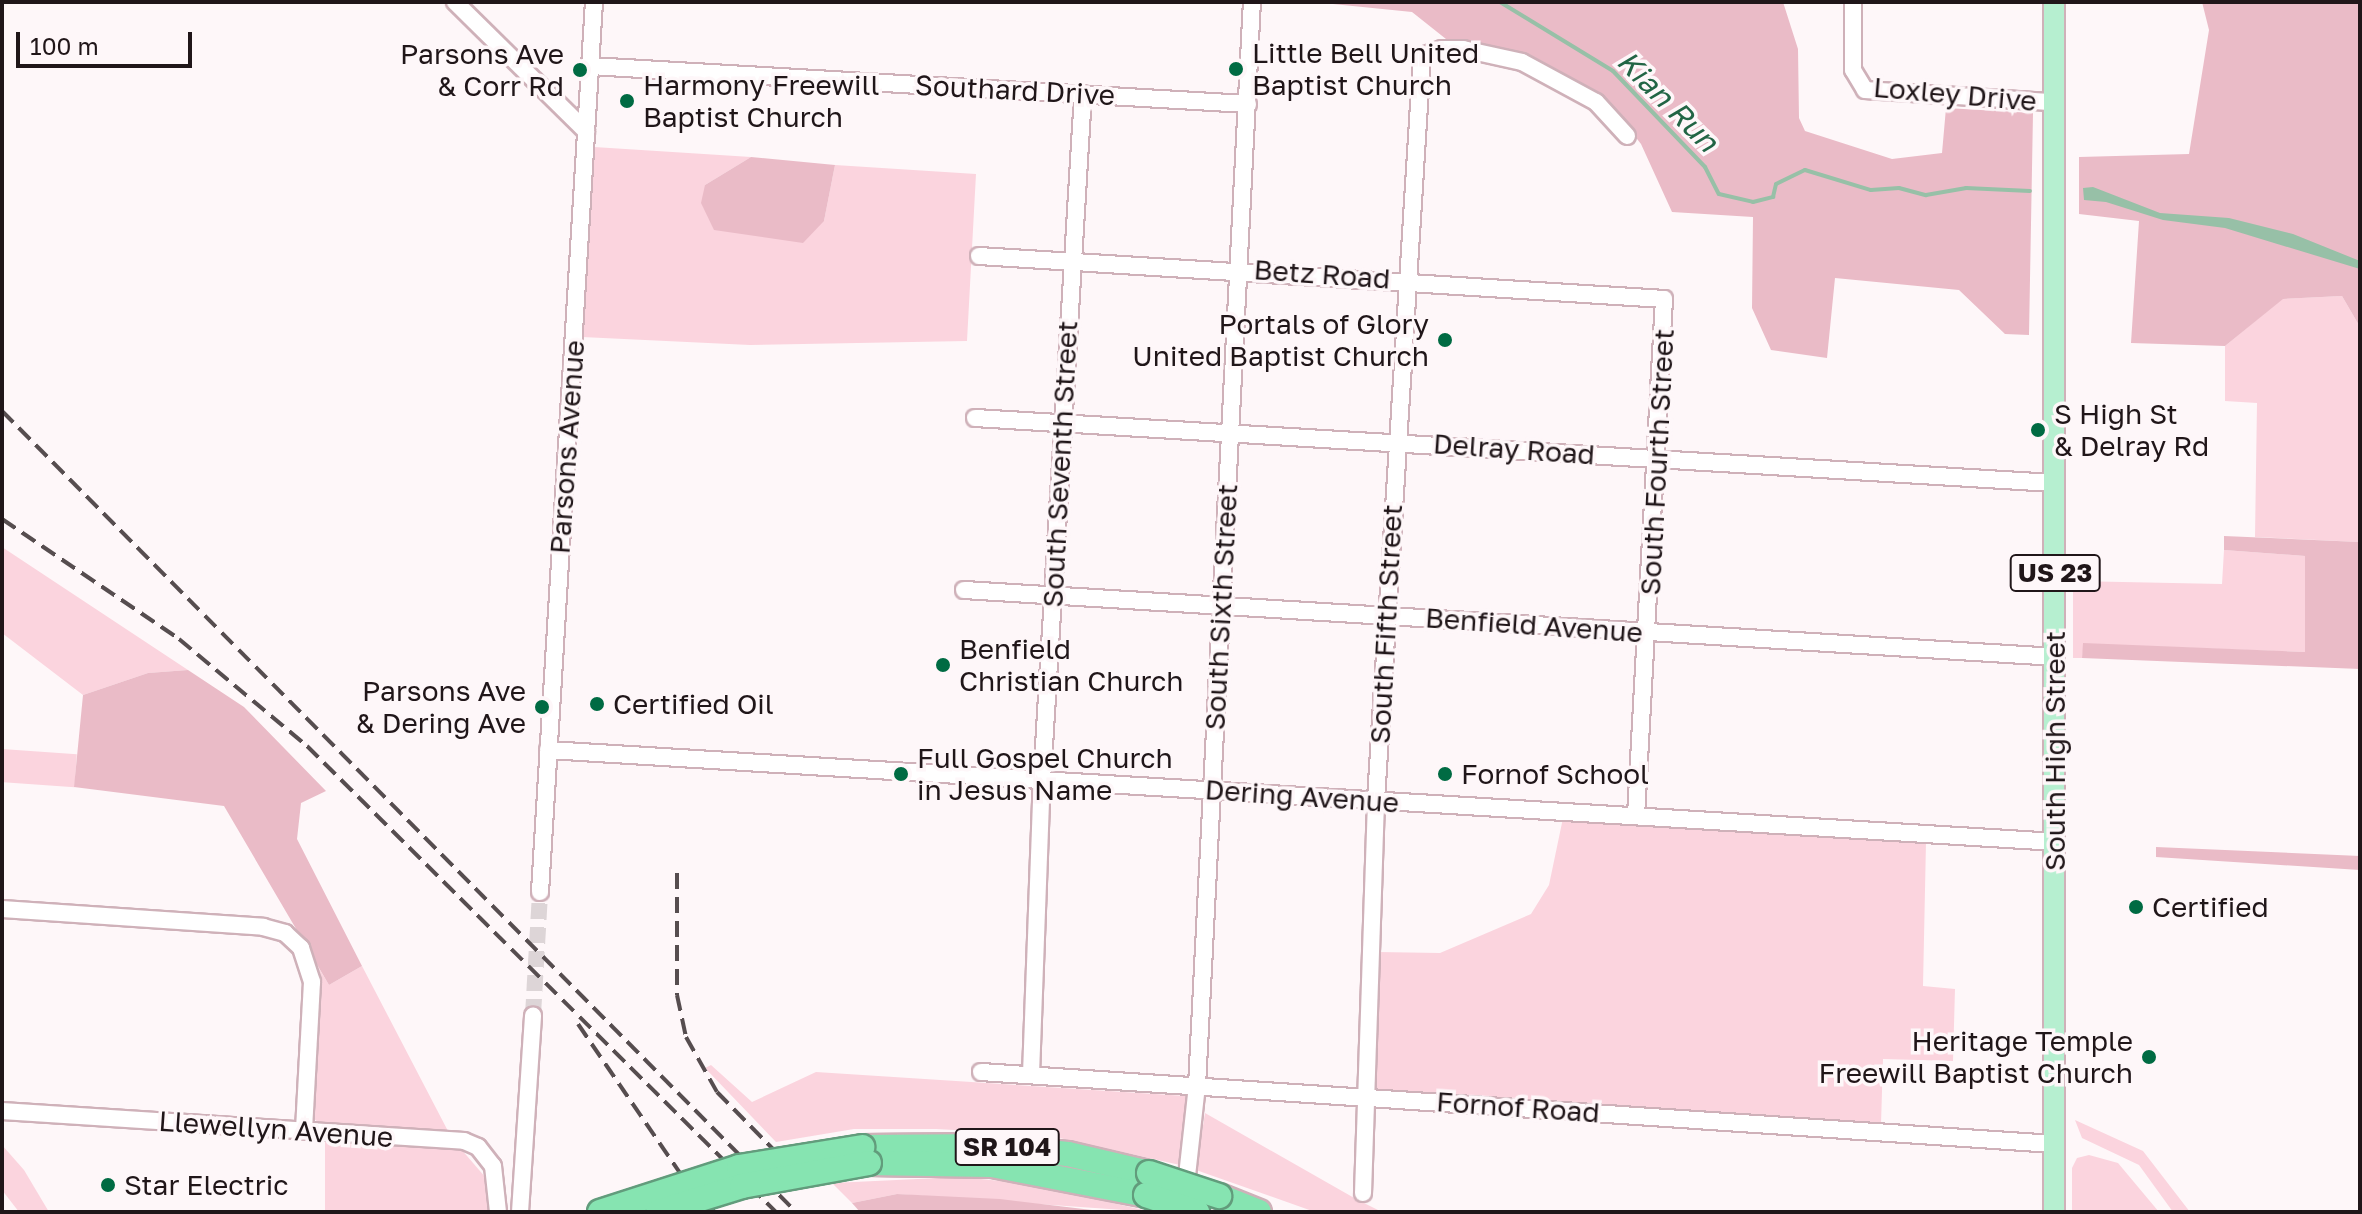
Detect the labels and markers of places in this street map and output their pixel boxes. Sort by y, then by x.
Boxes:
place label: Little Bell United Baptist Church [1252,36,1479,102]
place label: Parsons Ave & Corr Rd [400,37,564,103]
marker: Little Bell United Baptist Church [1227,60,1245,78]
marker: Parsons Ave & Corr Rd [571,61,589,79]
place label: Harmony Freewill Baptist Church [643,68,880,134]
marker: Harmony Freewill Baptist Church [618,92,636,110]
place label: Portals of Glory United Baptist Church [1132,307,1429,373]
marker: Portals of Glory United Baptist Church [1436,331,1454,349]
place label: S High St & Delray Rd [2054,397,2209,463]
marker: S High St & Delray Rd [2029,421,2047,439]
place label: Benfield Christian Church [959,632,1184,698]
marker: Benfield Christian Church [934,656,952,674]
place label: Parsons Ave & Dering Ave [356,674,526,740]
place label: Certified Oil [613,687,774,721]
marker: Certified Oil [588,695,606,713]
marker: Parsons Ave & Dering Ave [533,698,551,716]
place label: Full Gospel Church in Jesus Name [917,741,1173,807]
place label: Fornof School [1461,757,1649,791]
marker: Full Gospel Church in Jesus Name [892,765,910,783]
marker: Fornof School [1436,765,1454,783]
place label: Certified [2152,890,2269,924]
marker: Certified [2127,898,2145,916]
place label: Heritage Temple Freewill Baptist Church [1819,1024,2133,1090]
marker: Heritage Temple Freewill Baptist Church [2140,1048,2158,1066]
place label: Star Electric [124,1168,288,1202]
marker: Star Electric [99,1176,117,1194]

